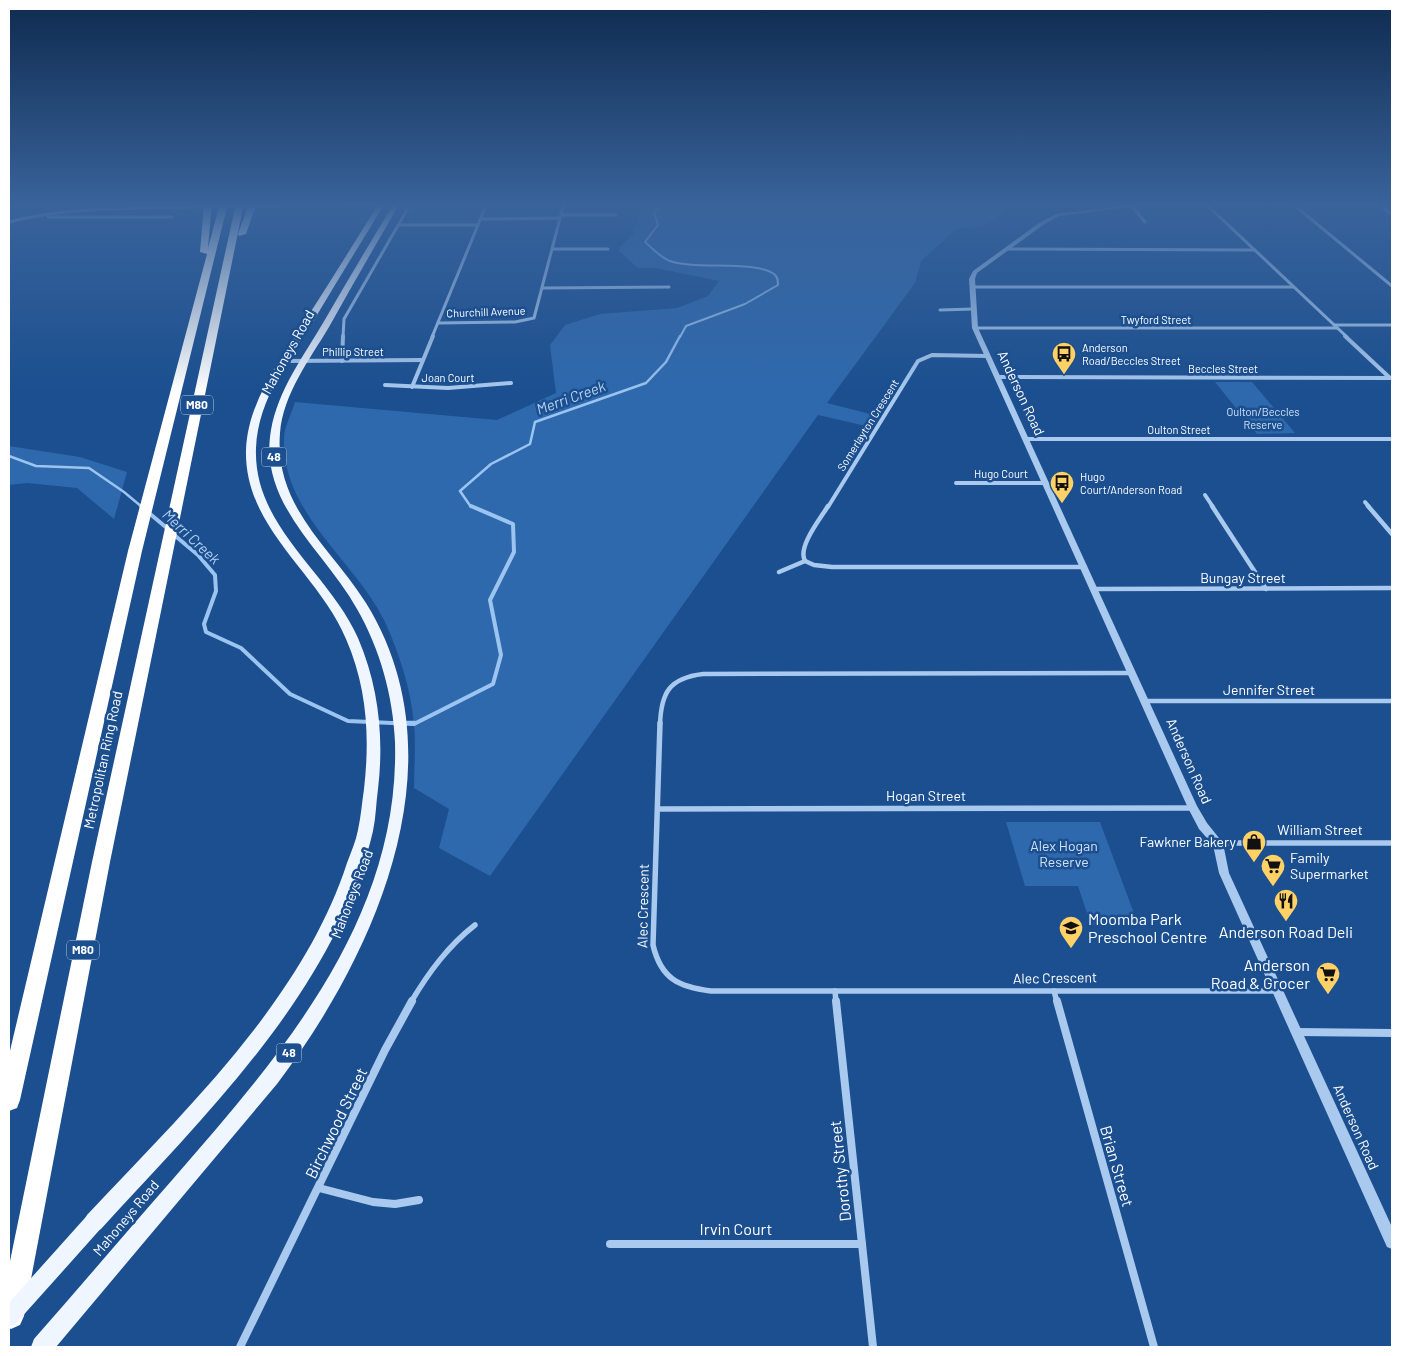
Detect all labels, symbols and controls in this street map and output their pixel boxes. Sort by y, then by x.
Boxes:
street label: Churchill Avenue [446,304,526,319]
street label: Mahoneys Road [257,307,318,397]
street label: Twyford Street [1121,313,1191,326]
bus stop icon: Anderson Road/Beccles Street [1051,341,1077,375]
place label: Anderson Road/Beccles Street [1082,341,1181,367]
street label: Phillip Street [322,345,384,358]
street label: Anderson Road [994,348,1049,438]
street label: Beccles Street [1188,362,1258,375]
street label: Joan Court [422,371,474,384]
water label: Merri Creek [534,376,608,418]
street label: Somerlayton Crescent [834,377,901,473]
road number: M80 [181,396,213,414]
park label: Oulton/Beccles Reserve [1226,405,1300,431]
street label: Oulton Street [1147,423,1211,436]
road number: 48 [262,448,286,467]
street label: Hugo Court [974,467,1028,480]
bus stop icon: Hugo Court/Anderson Road [1049,470,1075,504]
place label: Hugo Court/Anderson Road [1080,470,1182,496]
water label: Merri Creek [159,505,225,568]
street label: Bungay Street [1200,569,1286,586]
street label: Jennifer Street [1223,681,1315,698]
street label: Metropolitan Ring Road [80,689,125,830]
street label: Anderson Road [1163,715,1216,806]
street label: Hogan Street [886,787,966,804]
street label: William Street [1277,821,1363,838]
shop icon: Fawkner Bakery [1241,829,1267,863]
place label: Fawkner Bakery [1140,833,1237,850]
park label: Alex Hogan Reserve [1030,837,1098,870]
street label: Mahoneys Road [327,847,376,941]
place label: Family Supermarket [1290,849,1369,882]
supermarket icon: Family Supermarket [1260,853,1286,887]
street label: Alec Crescent [633,864,652,948]
restaurant icon: Anderson Road Deli [1273,888,1299,922]
place label: Moomba Park Preschool Centre [1088,909,1207,946]
school or university icon: Moomba Park Preschool Centre [1058,915,1084,949]
place label: Anderson Road Deli [1219,922,1353,941]
road number: M80 [67,940,99,960]
place label: Anderson Road & Grocer [1211,955,1310,992]
supermarket icon: Anderson Road & Grocer [1315,961,1341,995]
street label: Alec Crescent [1013,968,1097,987]
road number: 48 [276,1044,302,1062]
street label: Birchwood Street [300,1064,371,1181]
street label: Anderson Road [1330,1081,1383,1172]
street label: Dorothy Street [825,1120,854,1223]
street label: Brian Street [1097,1123,1138,1209]
street label: Mahoneys Road [89,1176,162,1259]
street label: Irvin Court [700,1219,772,1238]

